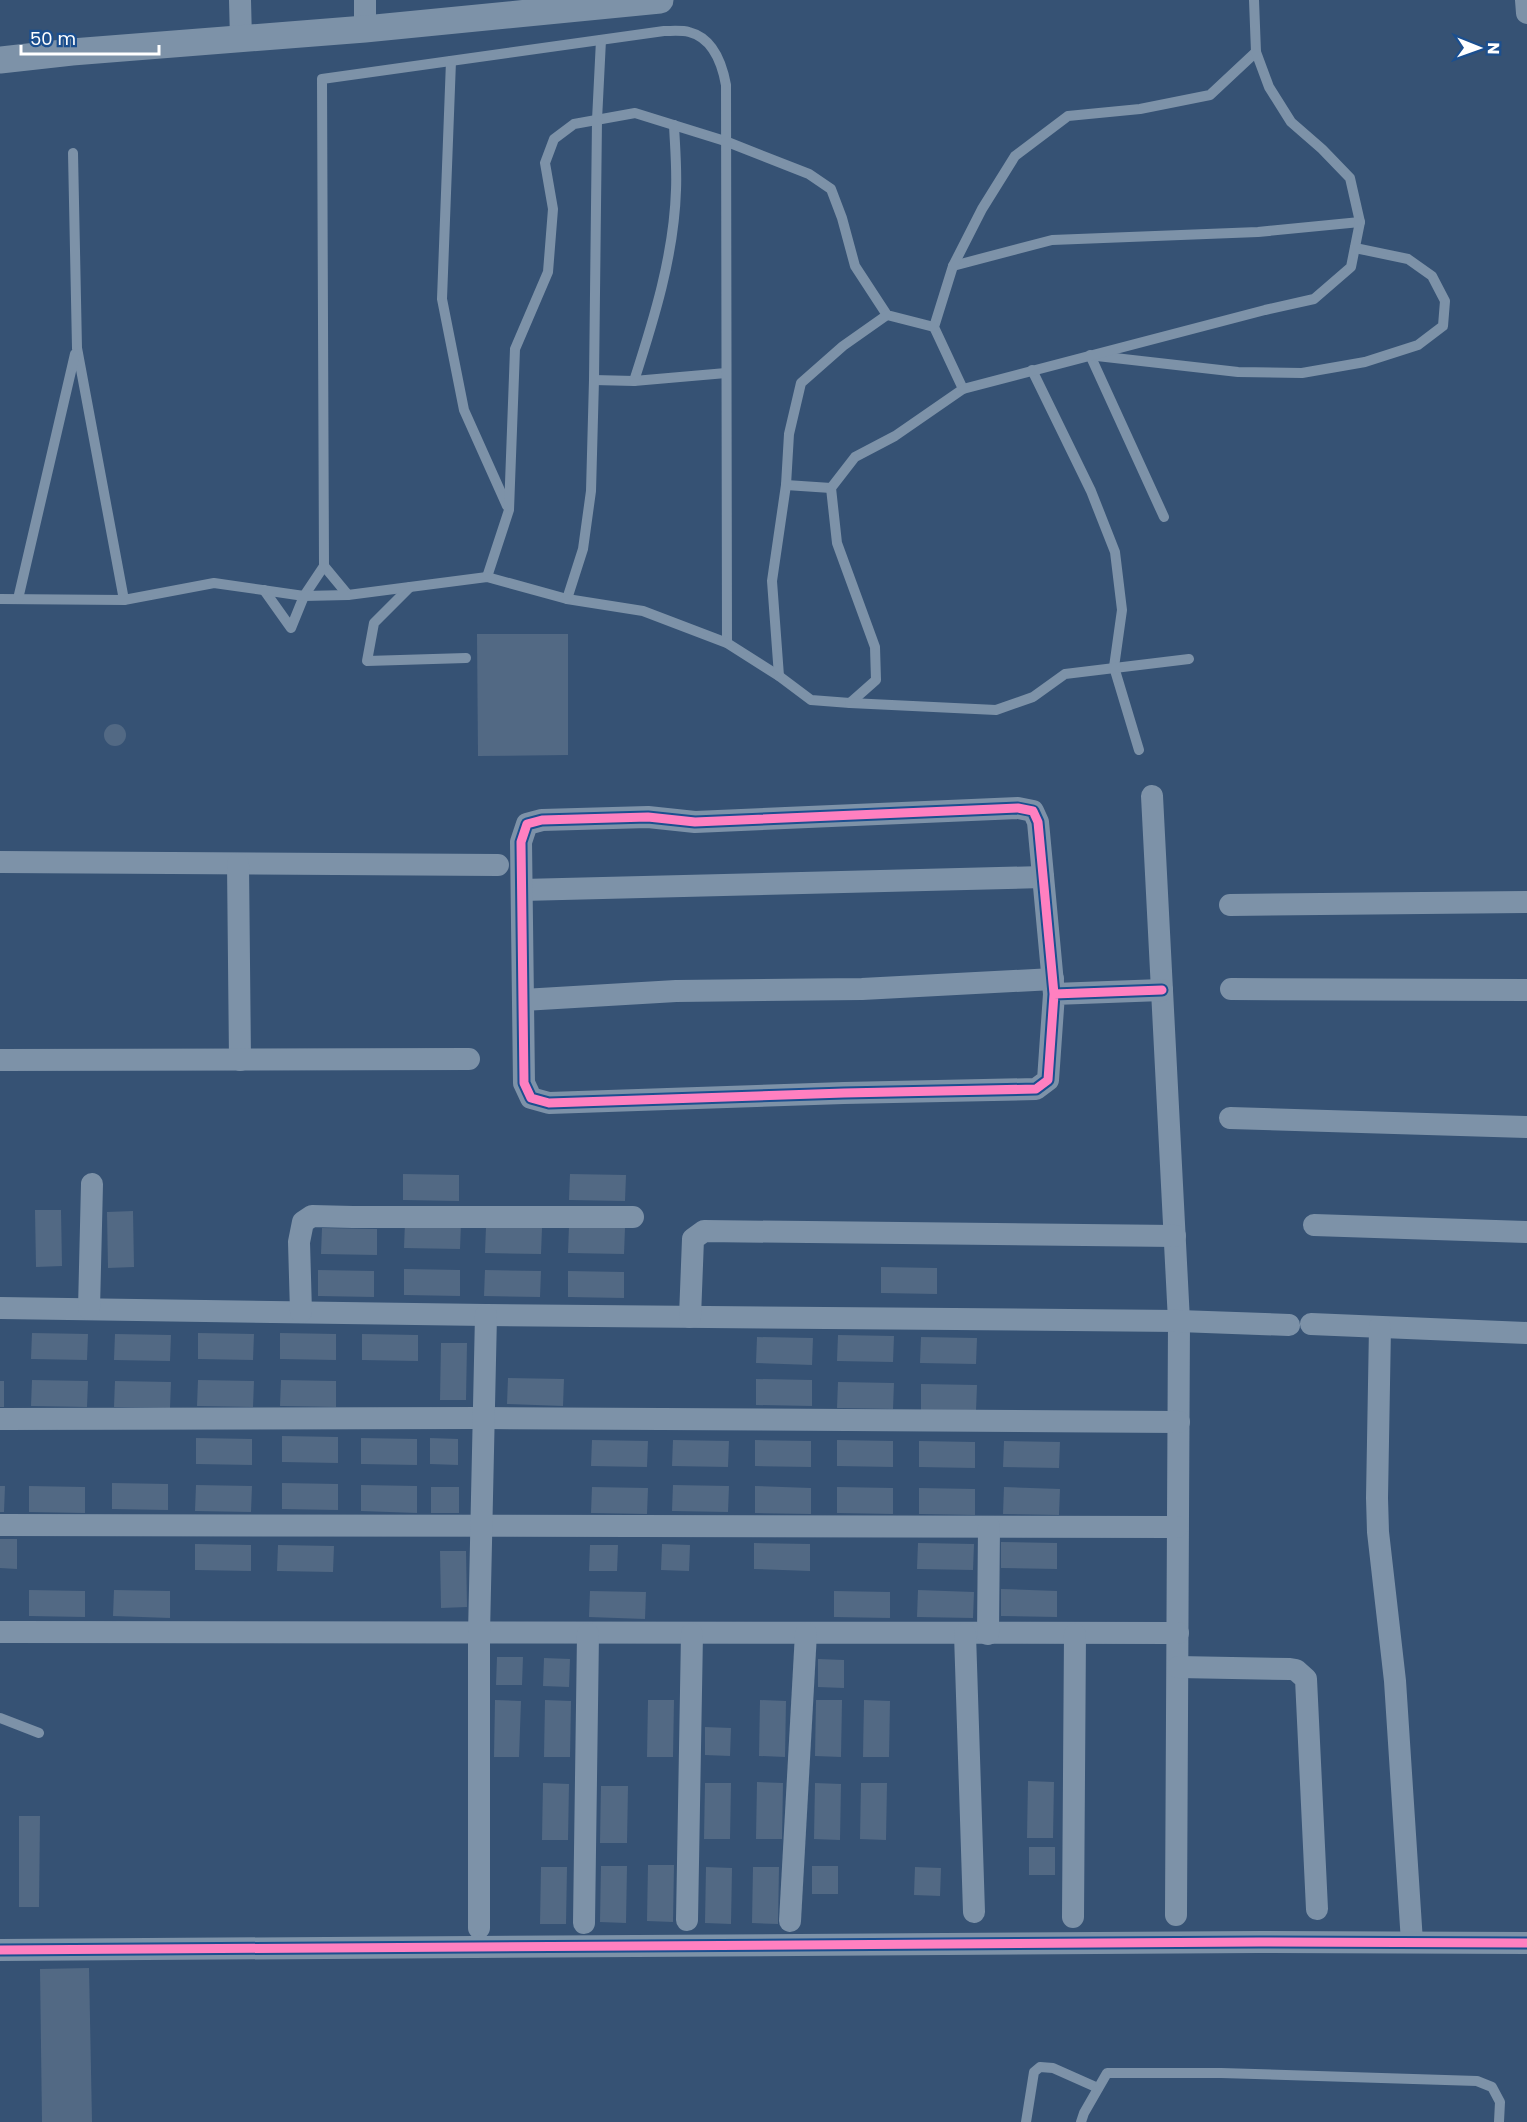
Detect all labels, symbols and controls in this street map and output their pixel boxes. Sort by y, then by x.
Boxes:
scale bar [21,18,159,56]
north arrow [1449,18,1509,78]
text: 50 m [30,26,76,51]
text: N [1482,42,1505,54]

